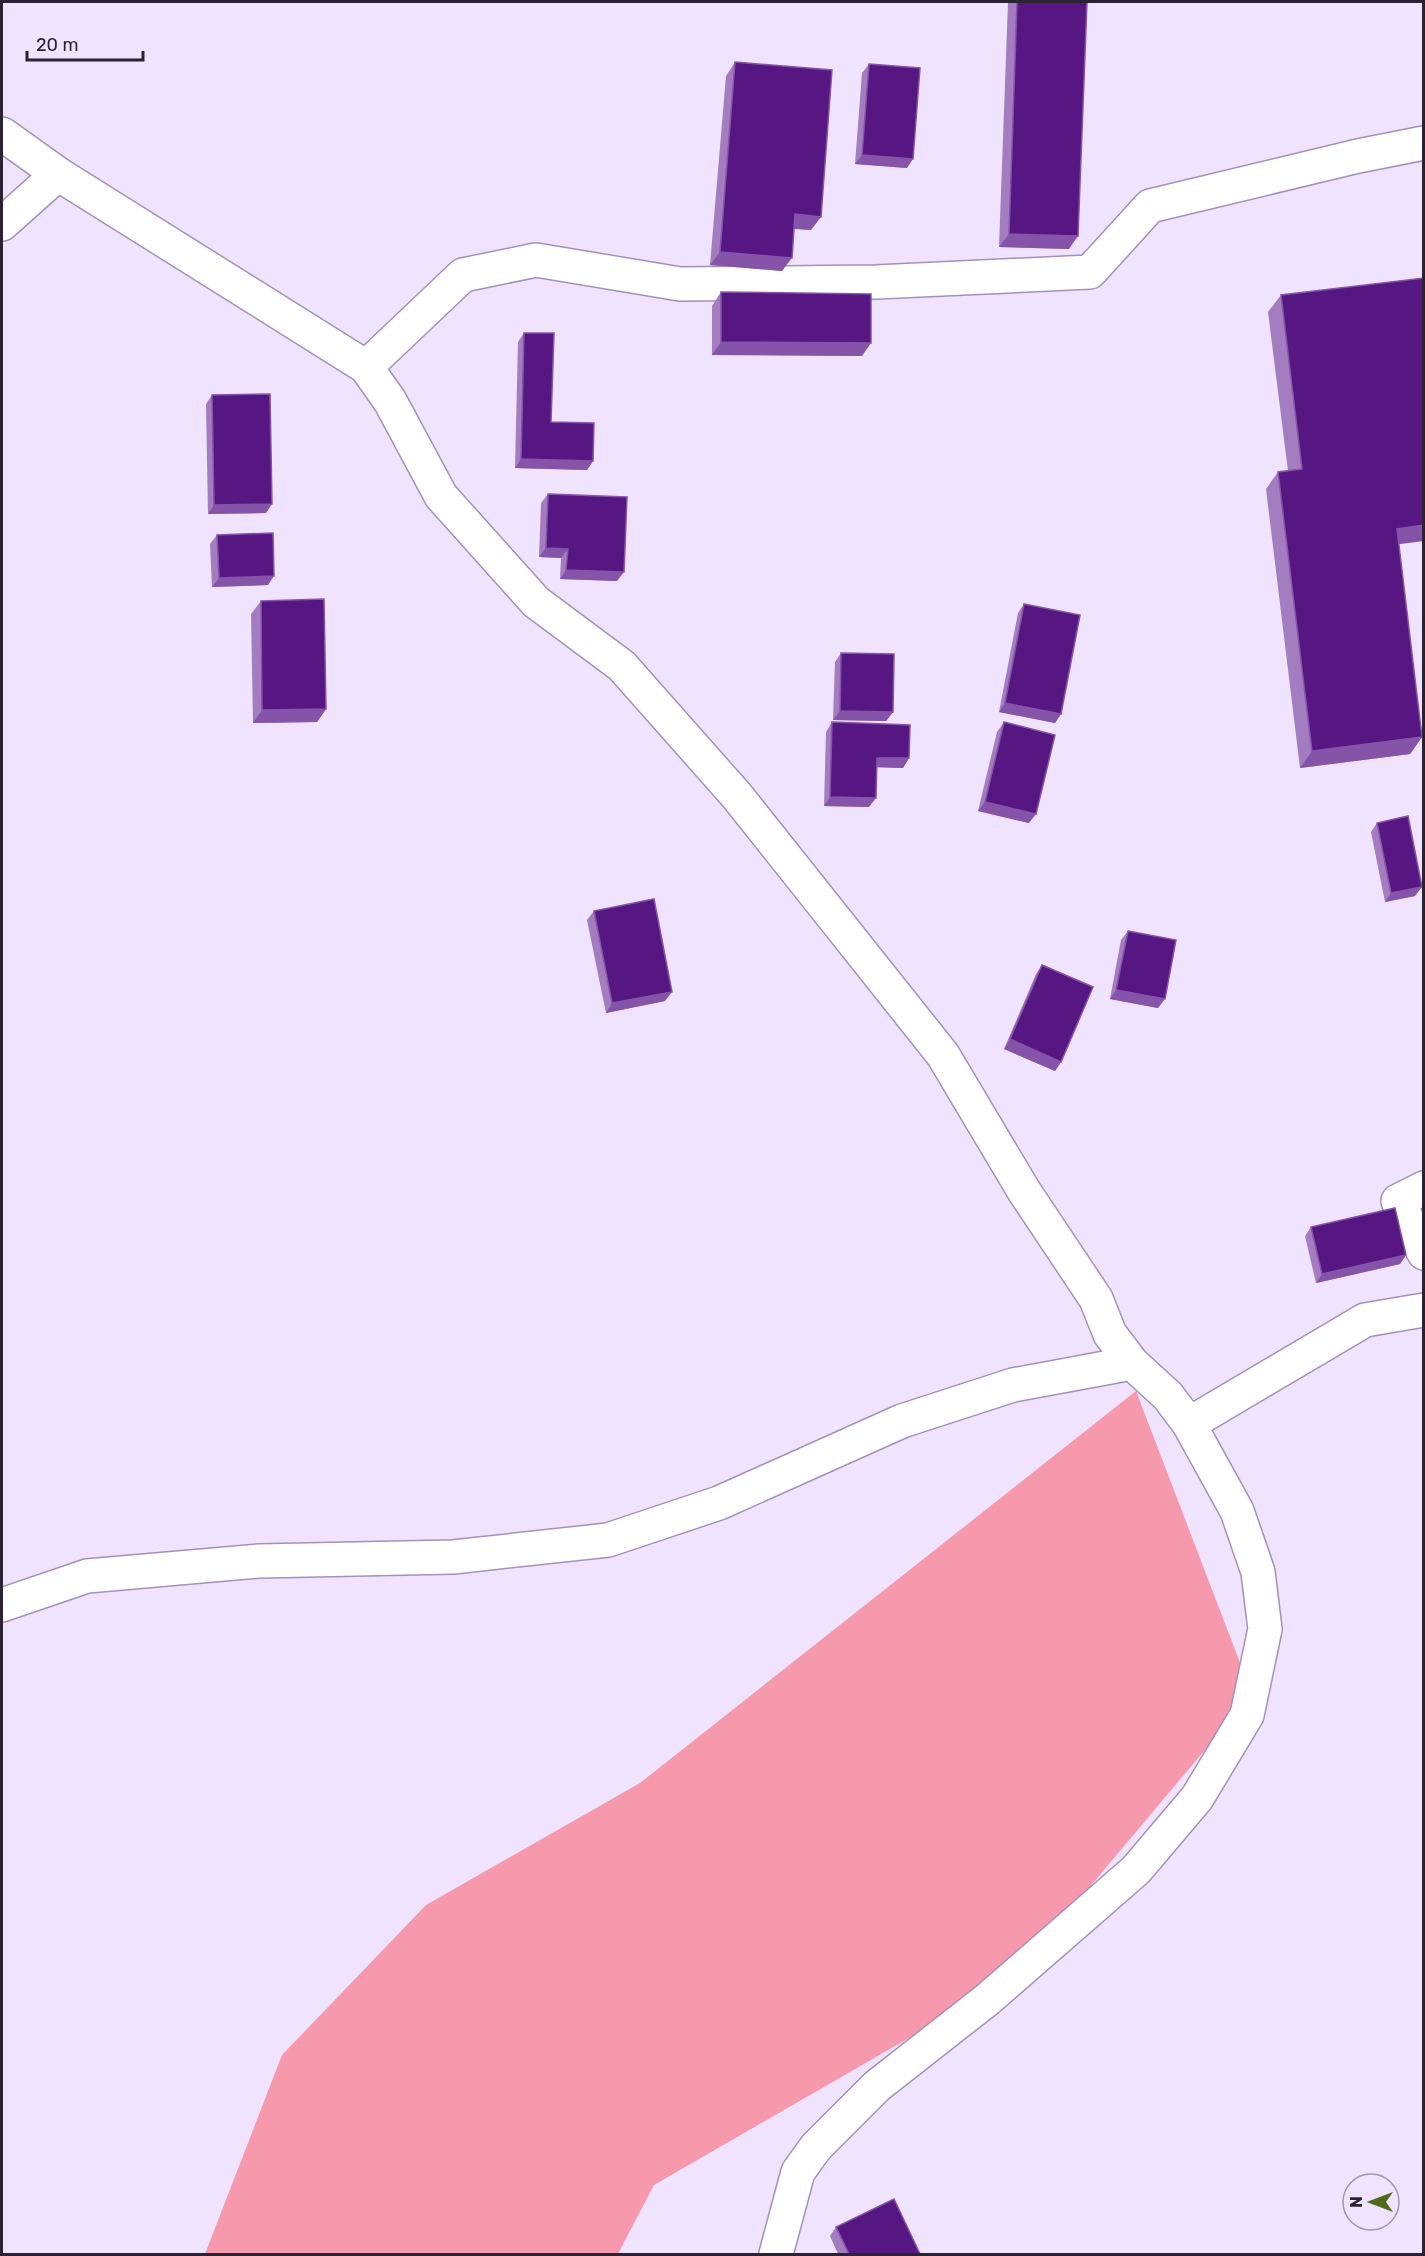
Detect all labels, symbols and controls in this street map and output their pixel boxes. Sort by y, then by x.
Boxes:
scale bar [27,24,142,62]
text: 20 m [36,34,78,56]
north arrow [1341,2172,1401,2232]
text: N [1347,2196,1366,2208]

